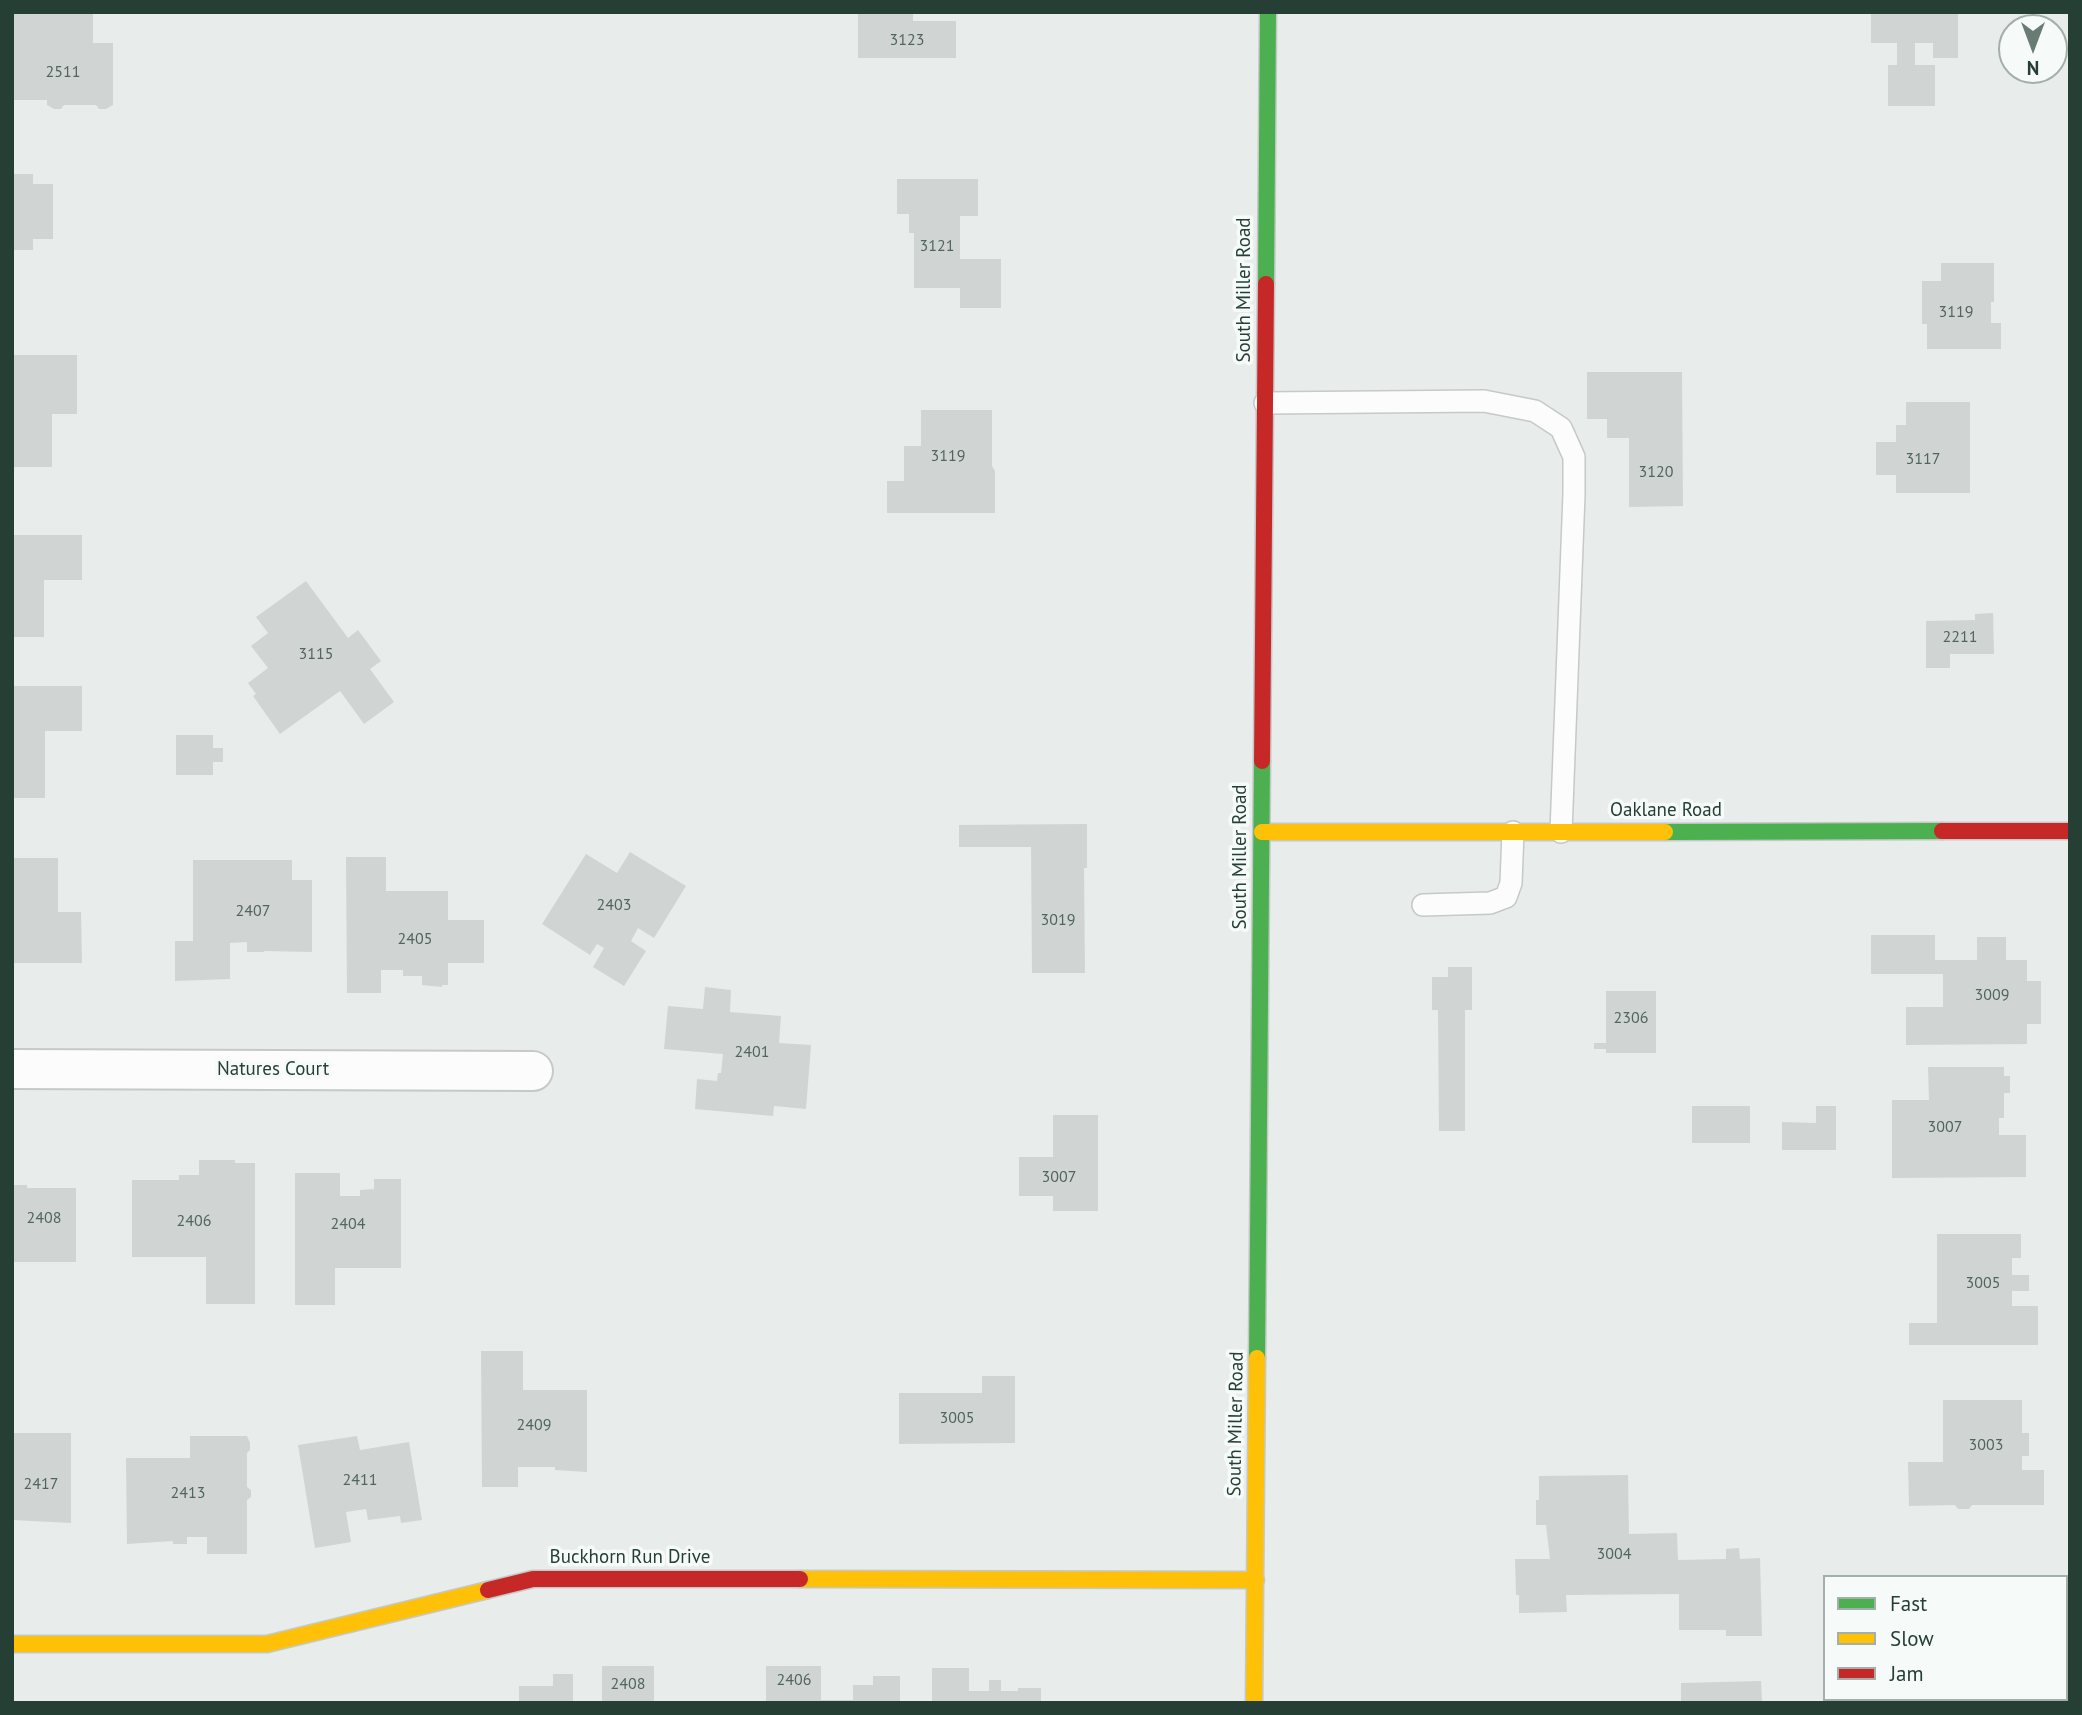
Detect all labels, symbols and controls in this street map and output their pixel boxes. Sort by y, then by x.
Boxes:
north arrow [1998,14,2068,84]
house number: 3123 [890,30,924,50]
text: N [2027,56,2039,80]
house number: 2511 [46,62,80,82]
street label: South Miller Road [1234,217,1256,363]
house number: 3121 [920,236,954,256]
house number: 3119 [1939,302,1973,322]
house number: 3119 [931,446,965,466]
house number: 3117 [1906,449,1940,469]
house number: 3120 [1639,462,1673,482]
house number: 2211 [1943,627,1977,647]
house number: 3115 [299,644,333,664]
street label: South Miller Road [1230,784,1252,930]
street label: Oaklane Road [1610,800,1722,822]
house number: 2403 [597,895,631,915]
house number: 2407 [236,901,270,921]
house number: 3019 [1041,910,1075,930]
house number: 2405 [398,929,432,949]
house number: 3009 [1975,985,2009,1005]
house number: 2306 [1614,1008,1648,1028]
house number: 2401 [735,1042,769,1062]
street label: Natures Court [217,1059,329,1081]
house number: 3007 [1928,1117,1962,1137]
house number: 3007 [1042,1167,1076,1187]
house number: 2408 [27,1208,61,1228]
house number: 2406 [177,1211,211,1231]
house number: 2404 [331,1214,365,1234]
house number: 3005 [1966,1273,2000,1293]
street label: South Miller Road [1223,1351,1249,1497]
house number: 3005 [940,1408,974,1428]
house number: 2409 [517,1415,551,1435]
house number: 3003 [1969,1435,2003,1455]
house number: 2411 [343,1470,377,1490]
house number: 2417 [24,1474,58,1494]
house number: 2413 [171,1483,205,1503]
house number: 3004 [1597,1544,1631,1564]
street label: Buckhorn Run Drive [550,1547,710,1569]
legend [1823,1575,2068,1701]
text: Fast [1890,1590,1927,1617]
text: Slow [1890,1625,1934,1652]
text: Jam [1890,1660,1924,1687]
house number: 2406 [777,1670,811,1690]
house number: 2408 [611,1674,645,1694]

